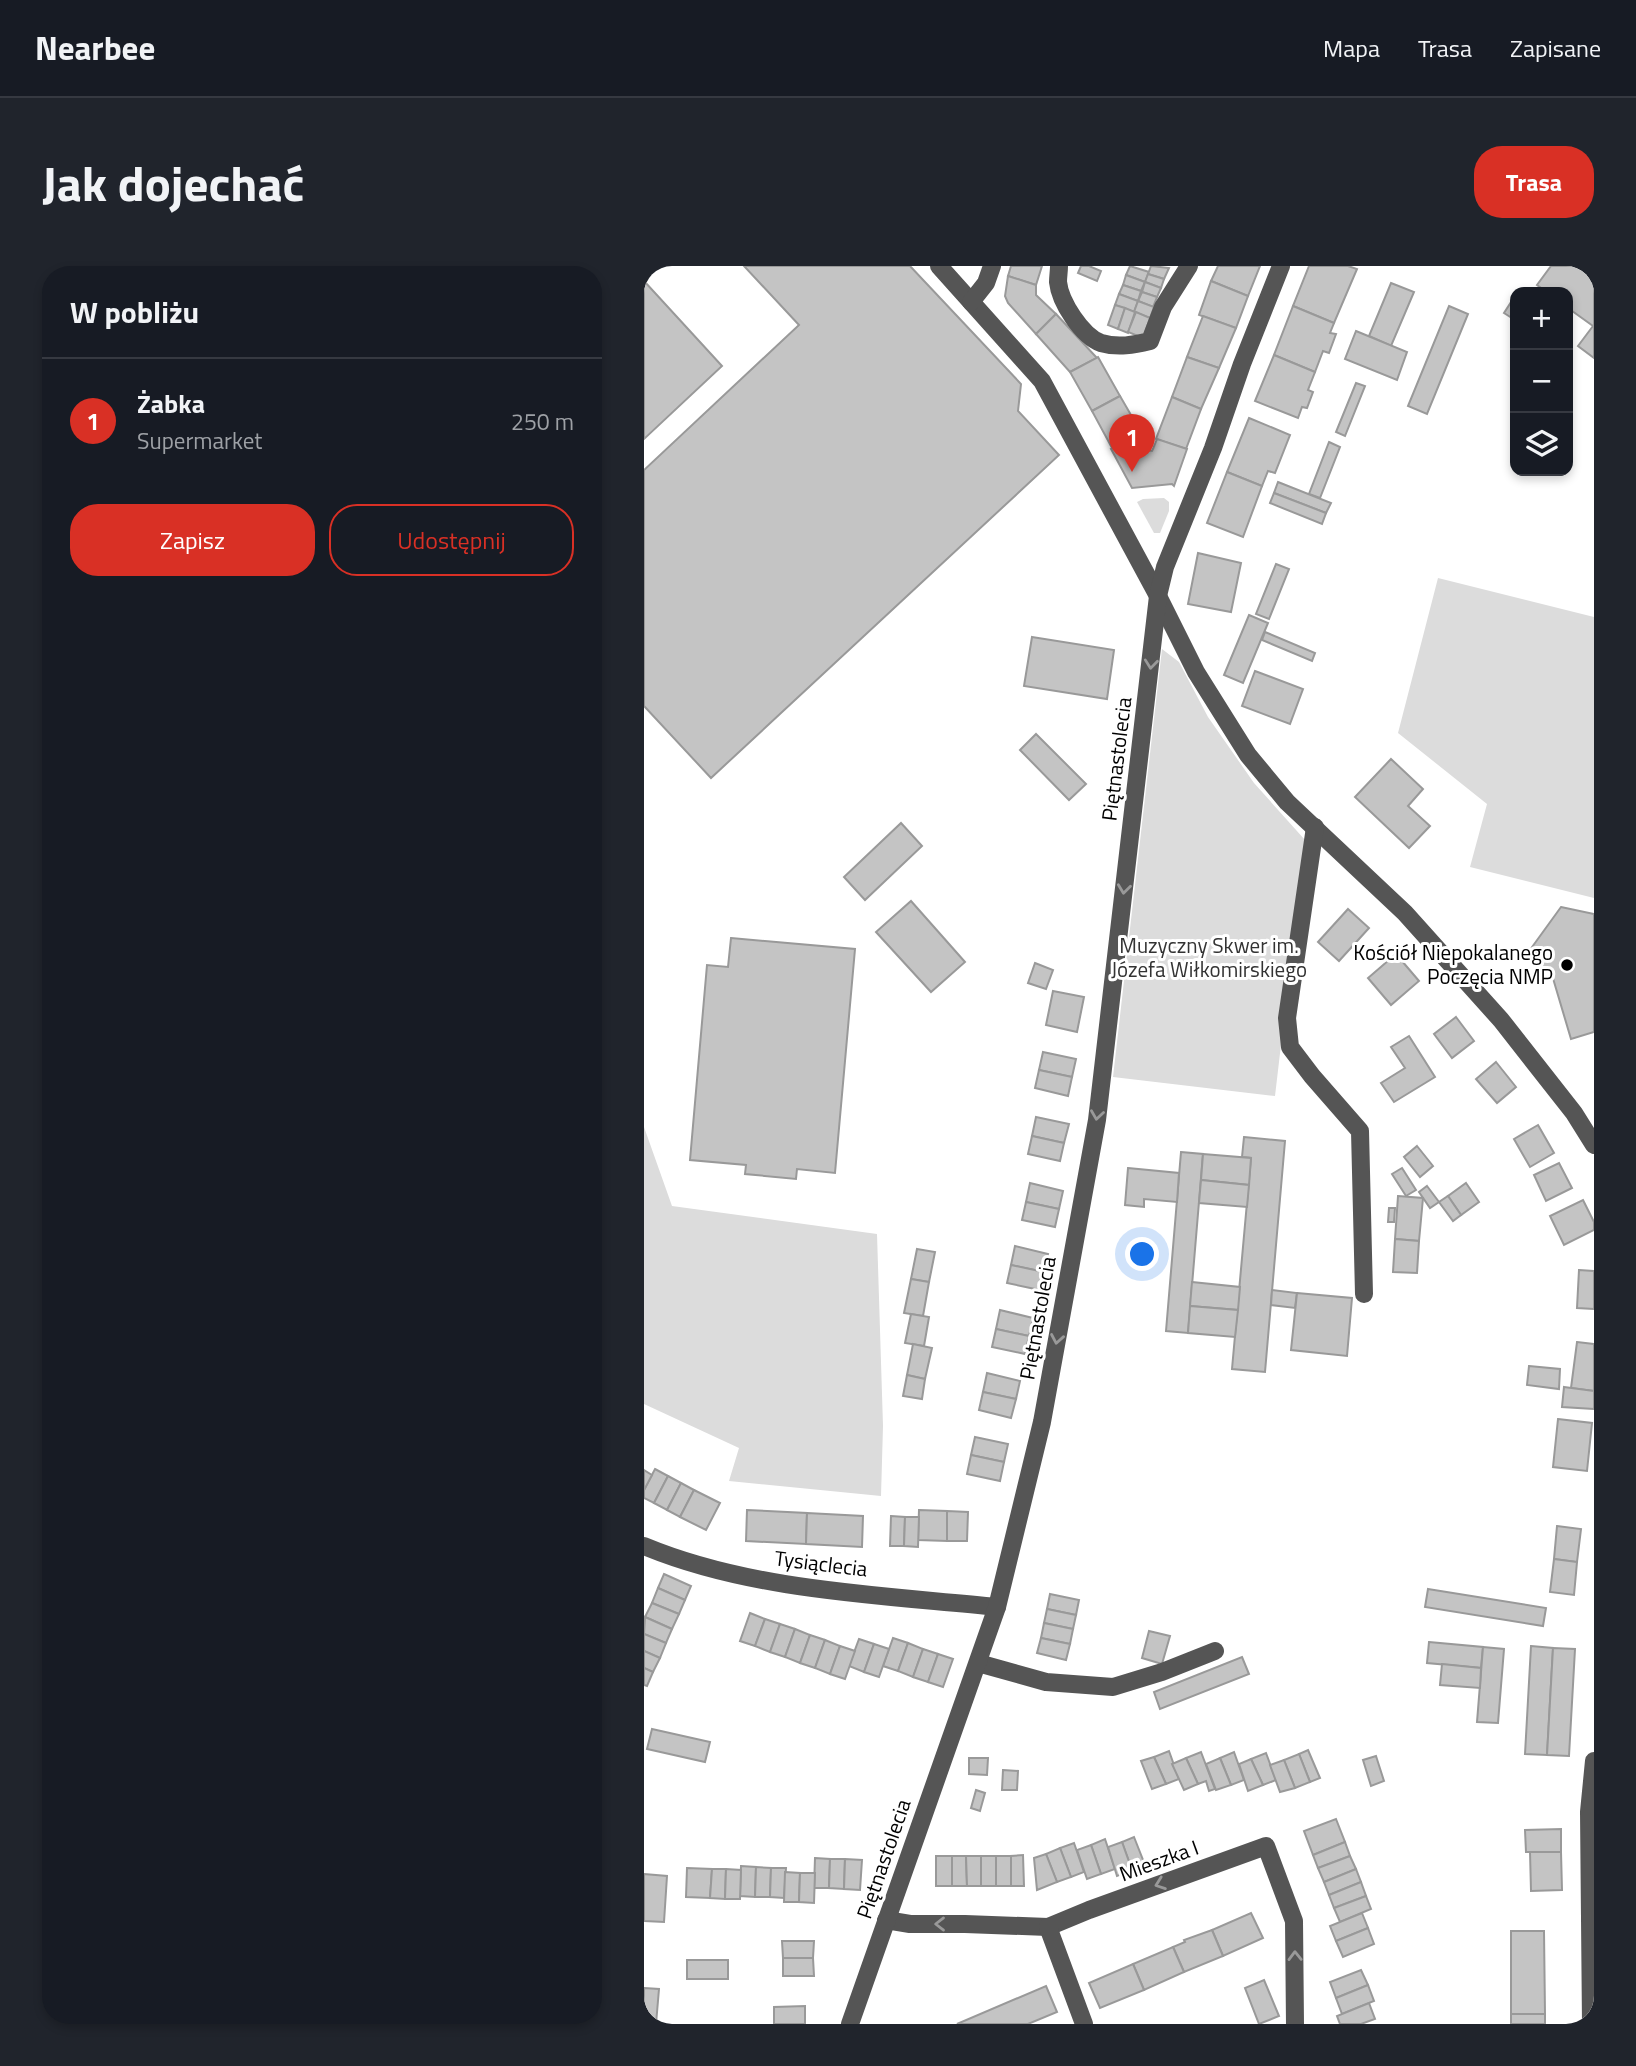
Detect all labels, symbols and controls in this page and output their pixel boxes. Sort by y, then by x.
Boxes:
text: Nearbee [35,23,155,73]
text: Mapa [1323,30,1380,66]
text: Trasa [1418,30,1472,66]
text: Zapisane [1510,30,1601,66]
text: Jak dojechać [42,145,304,220]
button: Trasa [1474,146,1594,218]
map controls [1510,287,1573,476]
button: + [1510,287,1573,350]
text: W pobliżu [70,289,199,335]
button: − [1510,350,1573,413]
text: Żabka [137,384,205,423]
text: 1 [87,404,99,439]
text: 250 m [511,404,574,439]
button: layers [1510,413,1573,476]
pin: 1 [1109,414,1155,472]
text: Supermarket [137,423,262,458]
button: Zapisz [70,504,315,576]
button: Udostępnij [329,504,574,576]
one-way arrow [1144,658,1159,669]
street label: Piętnastolecia [1093,695,1140,823]
one-way arrow [1117,884,1132,895]
park label: Muzyczny Skwer im. Józefa Wiłkomirskiego [1111,929,1307,985]
place label: Kościół Niepokalanego Poczęcia NMP [1353,936,1553,992]
marker: Kościół Niepokalanego Poczęcia NMP [1559,957,1575,973]
one-way arrow [1090,1109,1105,1121]
your location [1125,1237,1159,1271]
street label: Piętnastolecia [1010,1253,1064,1382]
one-way arrow [1050,1333,1065,1345]
street label: Tysiąclecia [773,1541,870,1585]
street label: Piętnastolecia [848,1794,919,1923]
street label: Mieszka I [1114,1831,1203,1889]
one-way arrow [1154,1876,1166,1890]
one-way arrow [934,1916,945,1932]
one-way arrow [1287,1950,1302,1961]

